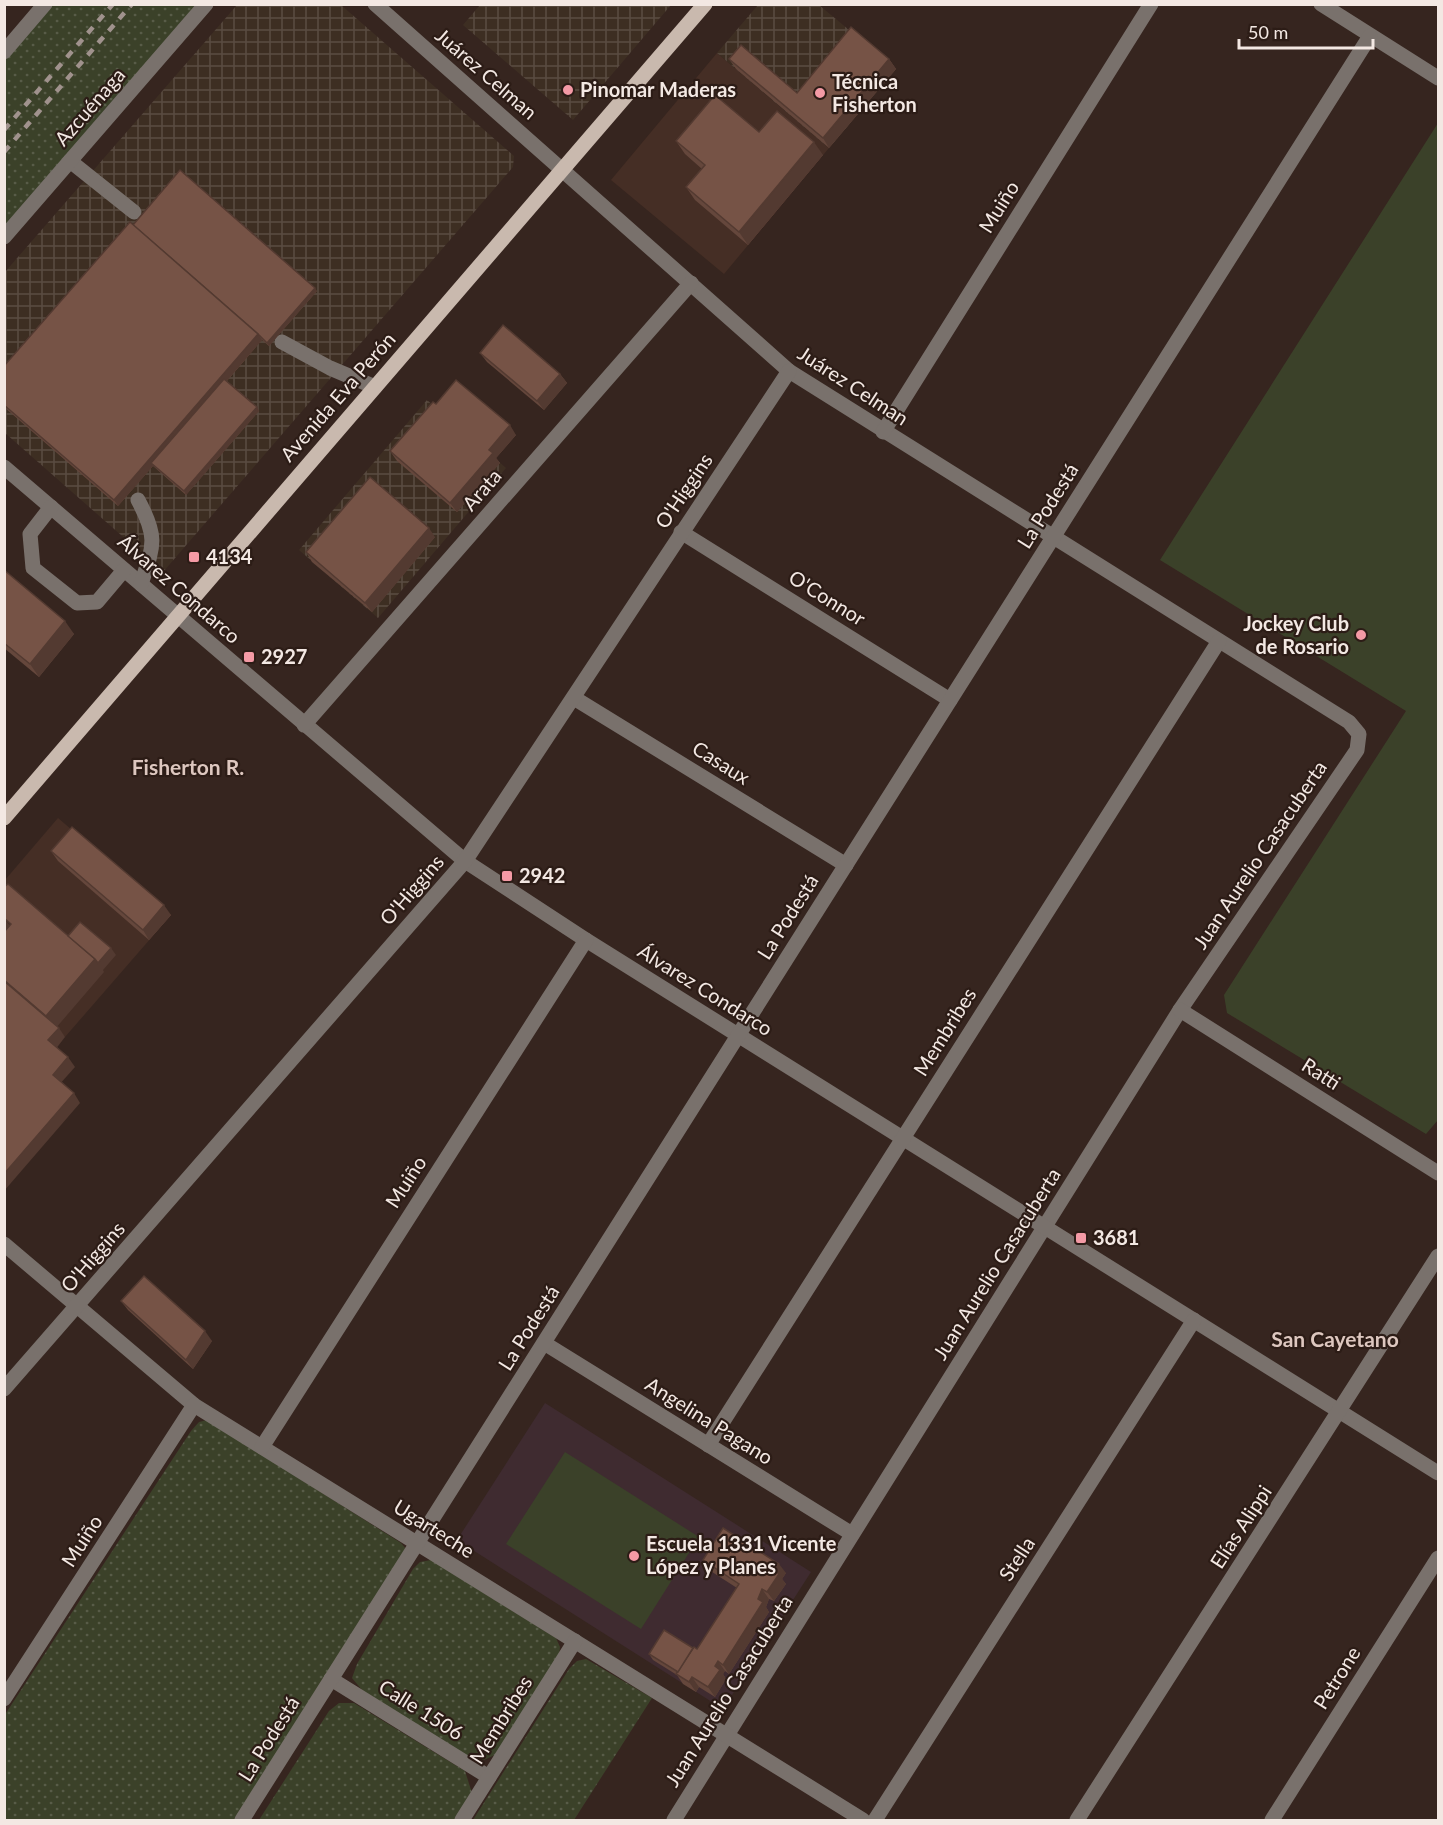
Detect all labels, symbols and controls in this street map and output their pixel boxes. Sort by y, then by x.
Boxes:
scale bar [1239,12,1372,50]
text: 50 m [1248,21,1288,43]
street label: Juárez Celman [431,23,542,124]
street label: Azcuénaga [49,63,129,150]
place label: Técnica Fisherton [832,69,917,116]
place label: Pinomar Maderas [580,77,736,101]
marker: Pinomar Maderas [561,83,575,97]
marker: Técnica Fisherton [813,86,827,100]
street label: Muiño [973,176,1023,237]
street label: Avenida Eva Perón [275,327,400,466]
street label: Juárez Celman [794,341,913,430]
street label: O'Higgins [649,448,717,533]
street label: La Podestá [1012,459,1083,552]
street label: Arata [457,464,506,515]
street label: Álvarez Condarco [114,529,246,648]
place label: 4134 [206,544,253,568]
marker: 4134 [187,550,201,564]
street label: O'Connor [785,564,871,630]
place label: Jockey Club de Rosario [1243,611,1349,658]
marker: Jockey Club de Rosario [1354,628,1368,642]
place label: 2927 [261,644,307,668]
marker: 2927 [242,650,256,664]
street label: Casaux [688,735,755,789]
district label: Fisherton R. [132,754,244,779]
street label: Juan Aurelio Casacuberta [1187,756,1331,953]
street label: O'Higgins [374,849,448,929]
place label: 2942 [519,863,565,887]
marker: 2942 [500,869,514,883]
street label: La Podestá [752,870,823,963]
street label: Álvarez Condarco [634,938,777,1040]
street label: Membribes [908,983,981,1080]
street label: Ratti [1298,1052,1345,1094]
street label: Muiño [380,1151,431,1212]
street label: Juan Aurelio Casacuberta [927,1163,1065,1364]
street label: O'Higgins [55,1216,129,1296]
place label: 3681 [1093,1225,1139,1249]
marker: 3681 [1074,1231,1088,1245]
street label: La Podestá [493,1281,564,1374]
district label: San Cayetano [1271,1326,1399,1351]
street label: Angelina Pagano [641,1371,778,1469]
street label: Elías Alippi [1204,1480,1276,1573]
street label: Ugarteche [390,1494,479,1562]
street label: Muiño [56,1510,107,1571]
place label: Escuela 1331 Vicente López y Planes [646,1531,837,1578]
street label: Stella [993,1532,1039,1585]
marker: Escuela 1331 Vicente López y Planes [627,1549,641,1563]
street label: Juan Aurelio Casacuberta [659,1590,797,1791]
street label: Petrone [1308,1642,1365,1713]
street label: Membribes [464,1671,537,1768]
street label: Calle 1506 [375,1674,468,1744]
street label: La Podestá [233,1692,304,1785]

